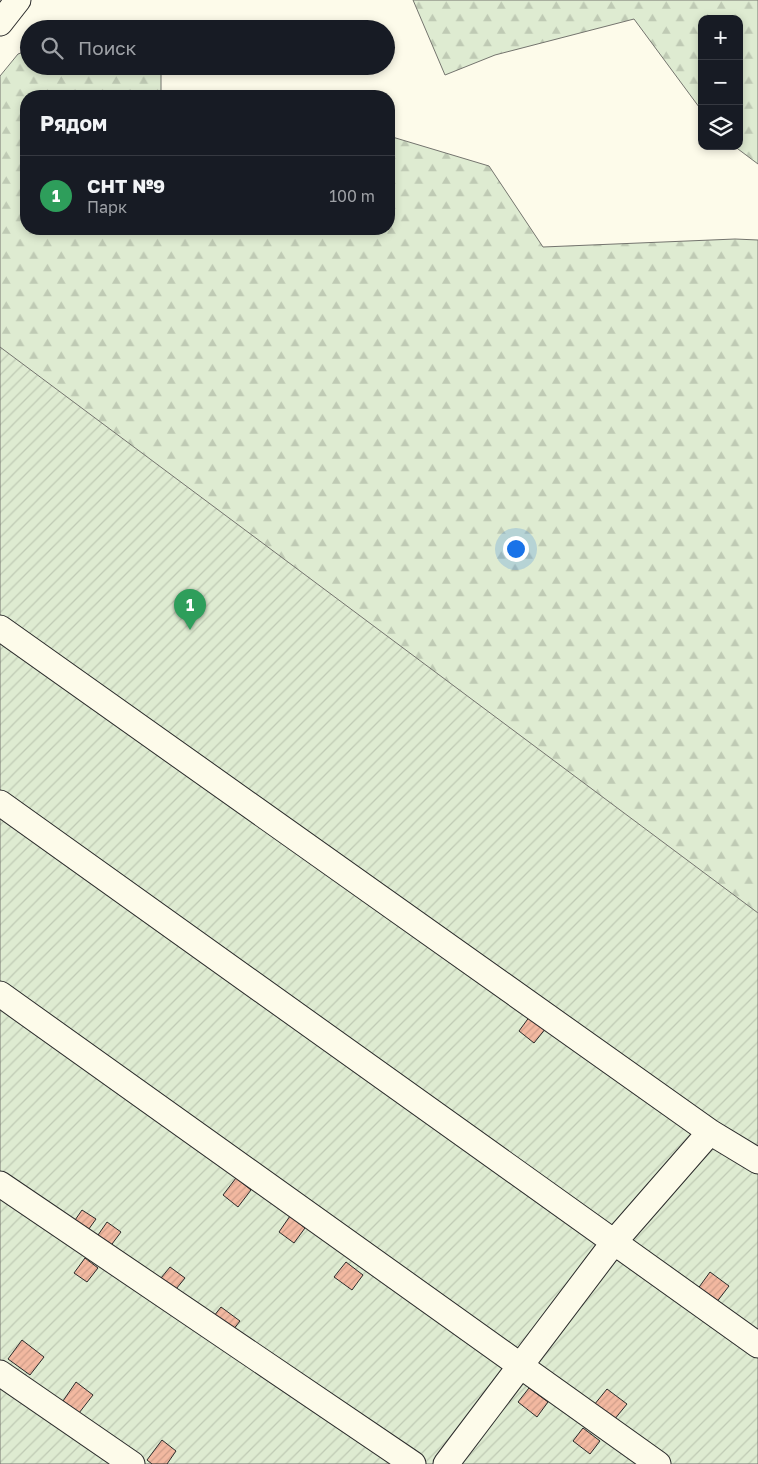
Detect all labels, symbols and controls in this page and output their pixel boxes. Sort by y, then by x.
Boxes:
map controls [698,15,743,150]
button: + [698,15,743,60]
search box [20,20,395,75]
icon: search [38,34,66,62]
text: Поиск [78,36,137,59]
button: − [698,60,743,105]
button: layers [698,105,743,150]
text: Рядом [40,110,107,136]
text: СНТ №9 [87,174,165,197]
text: 1 [52,186,60,206]
text: 100 m [329,186,375,206]
text: Парк [87,197,127,217]
your location [503,536,529,562]
pin: 1 [174,589,206,630]

